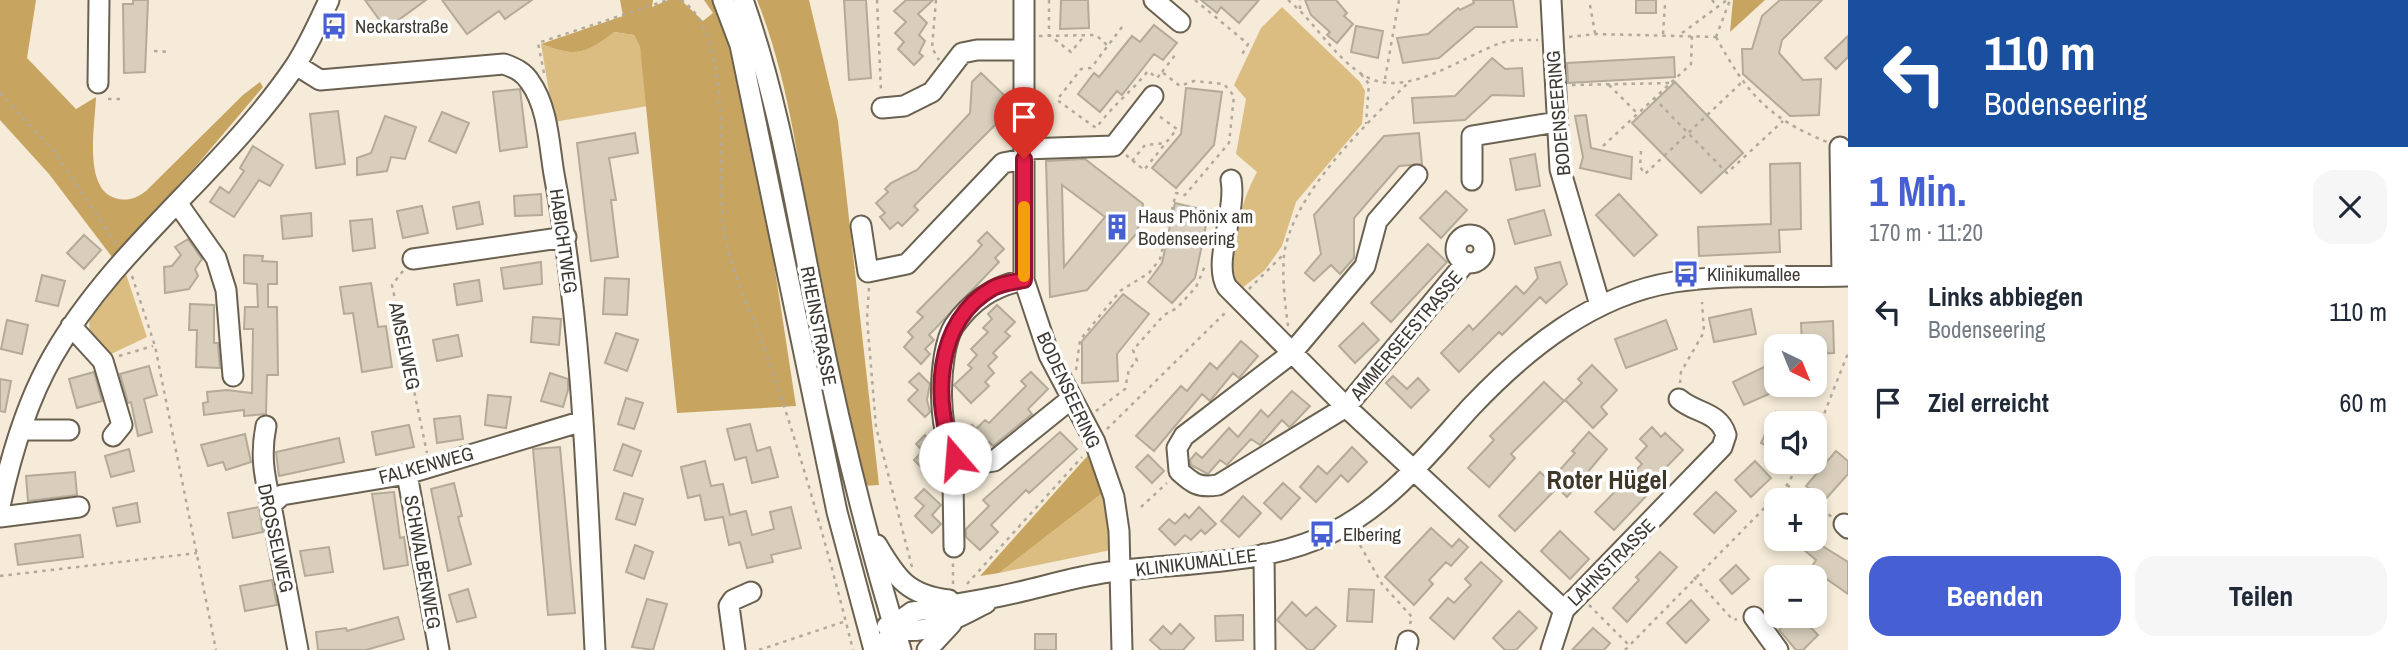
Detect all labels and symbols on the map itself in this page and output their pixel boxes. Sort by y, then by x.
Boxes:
bus stop icon: Neckarstraße [319,11,349,41]
place label: Neckarstraße [355,13,449,39]
street label: BODENSEERING [1540,49,1576,177]
pin [994,87,1054,159]
street label: HABICHTWEG [544,187,584,295]
place label: Haus Phönix am Bodenseering [1138,203,1253,251]
building icon: Haus Phönix am Bodenseering [1102,212,1132,242]
bus stop icon: Klinikumallee [1671,259,1701,289]
place label: Klinikumallee [1707,261,1801,287]
street label: RHEINSTRASSE [795,264,843,388]
street label: AMMERSEESTRASSE [1343,265,1468,406]
street label: AMSELWEG [383,299,427,392]
street label: BODENSEERING [1031,328,1107,452]
north arrow [1764,334,1827,397]
position arrow [918,421,992,495]
street label: FALKENWEG [376,440,476,490]
district label: Roter Hügel [1547,462,1667,497]
street label: DROSSELWEG [252,481,300,595]
street label: SCHWALBENWEG [398,493,448,631]
street label: LAHNSTRASSE [1561,512,1661,612]
bus stop icon: Elbering [1307,519,1337,549]
place label: Elbering [1343,521,1401,547]
street label: KLINIKUMALLEE [1134,542,1258,582]

